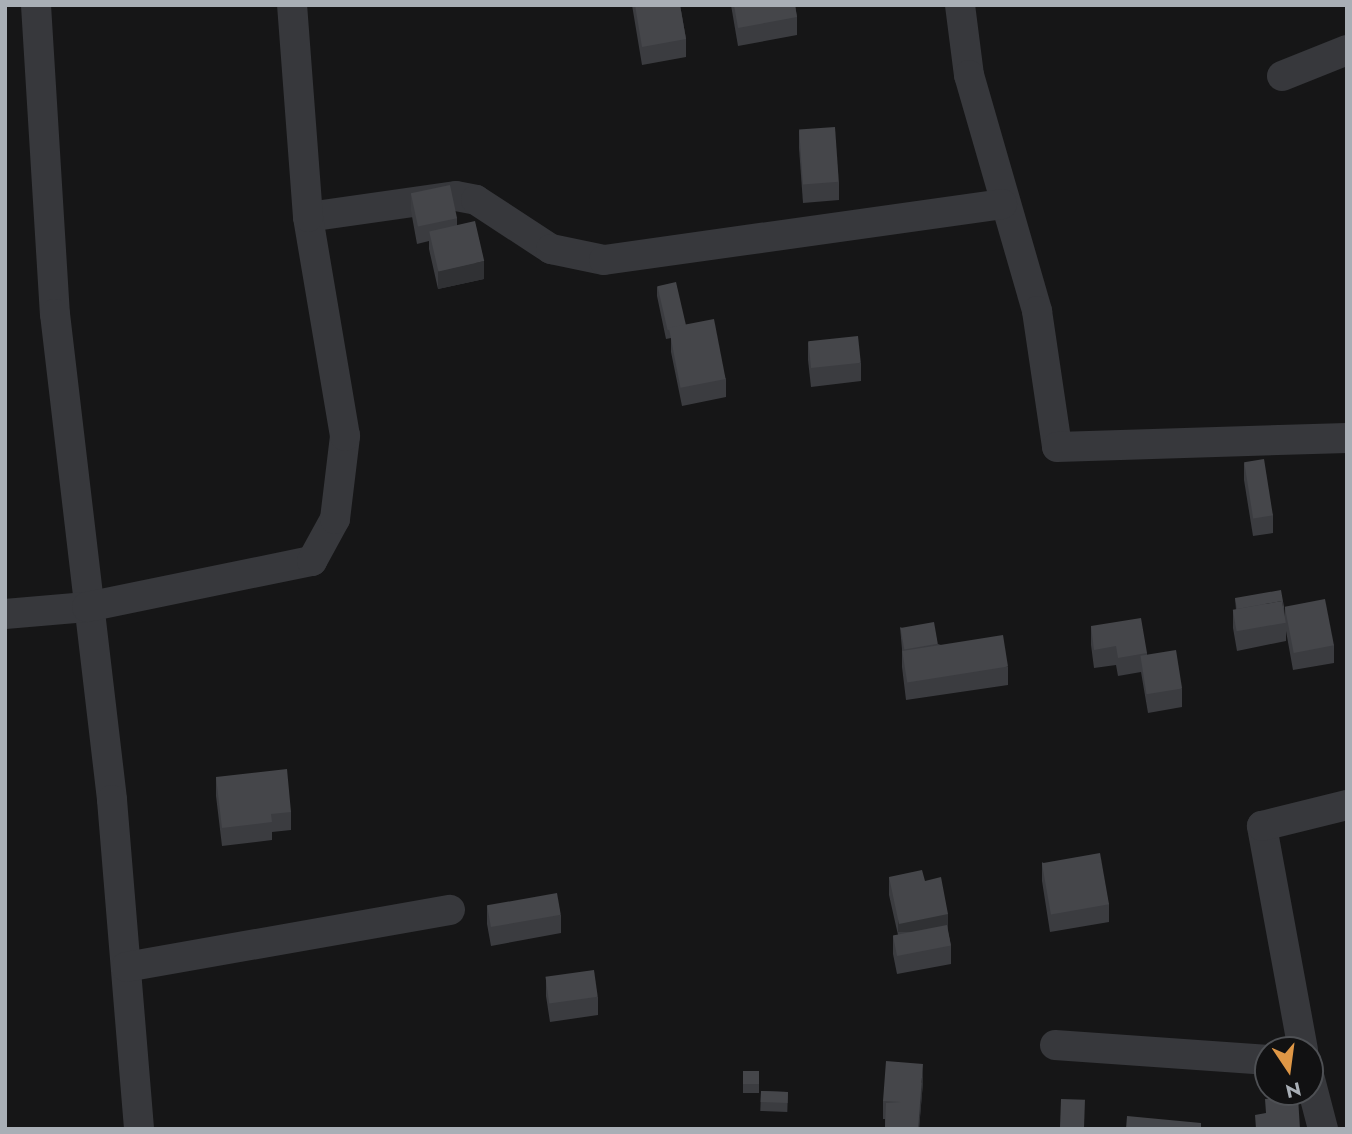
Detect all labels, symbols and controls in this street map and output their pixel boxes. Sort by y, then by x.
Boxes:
north arrow [1254,1036,1324,1106]
text: N [1283,1075,1304,1105]

